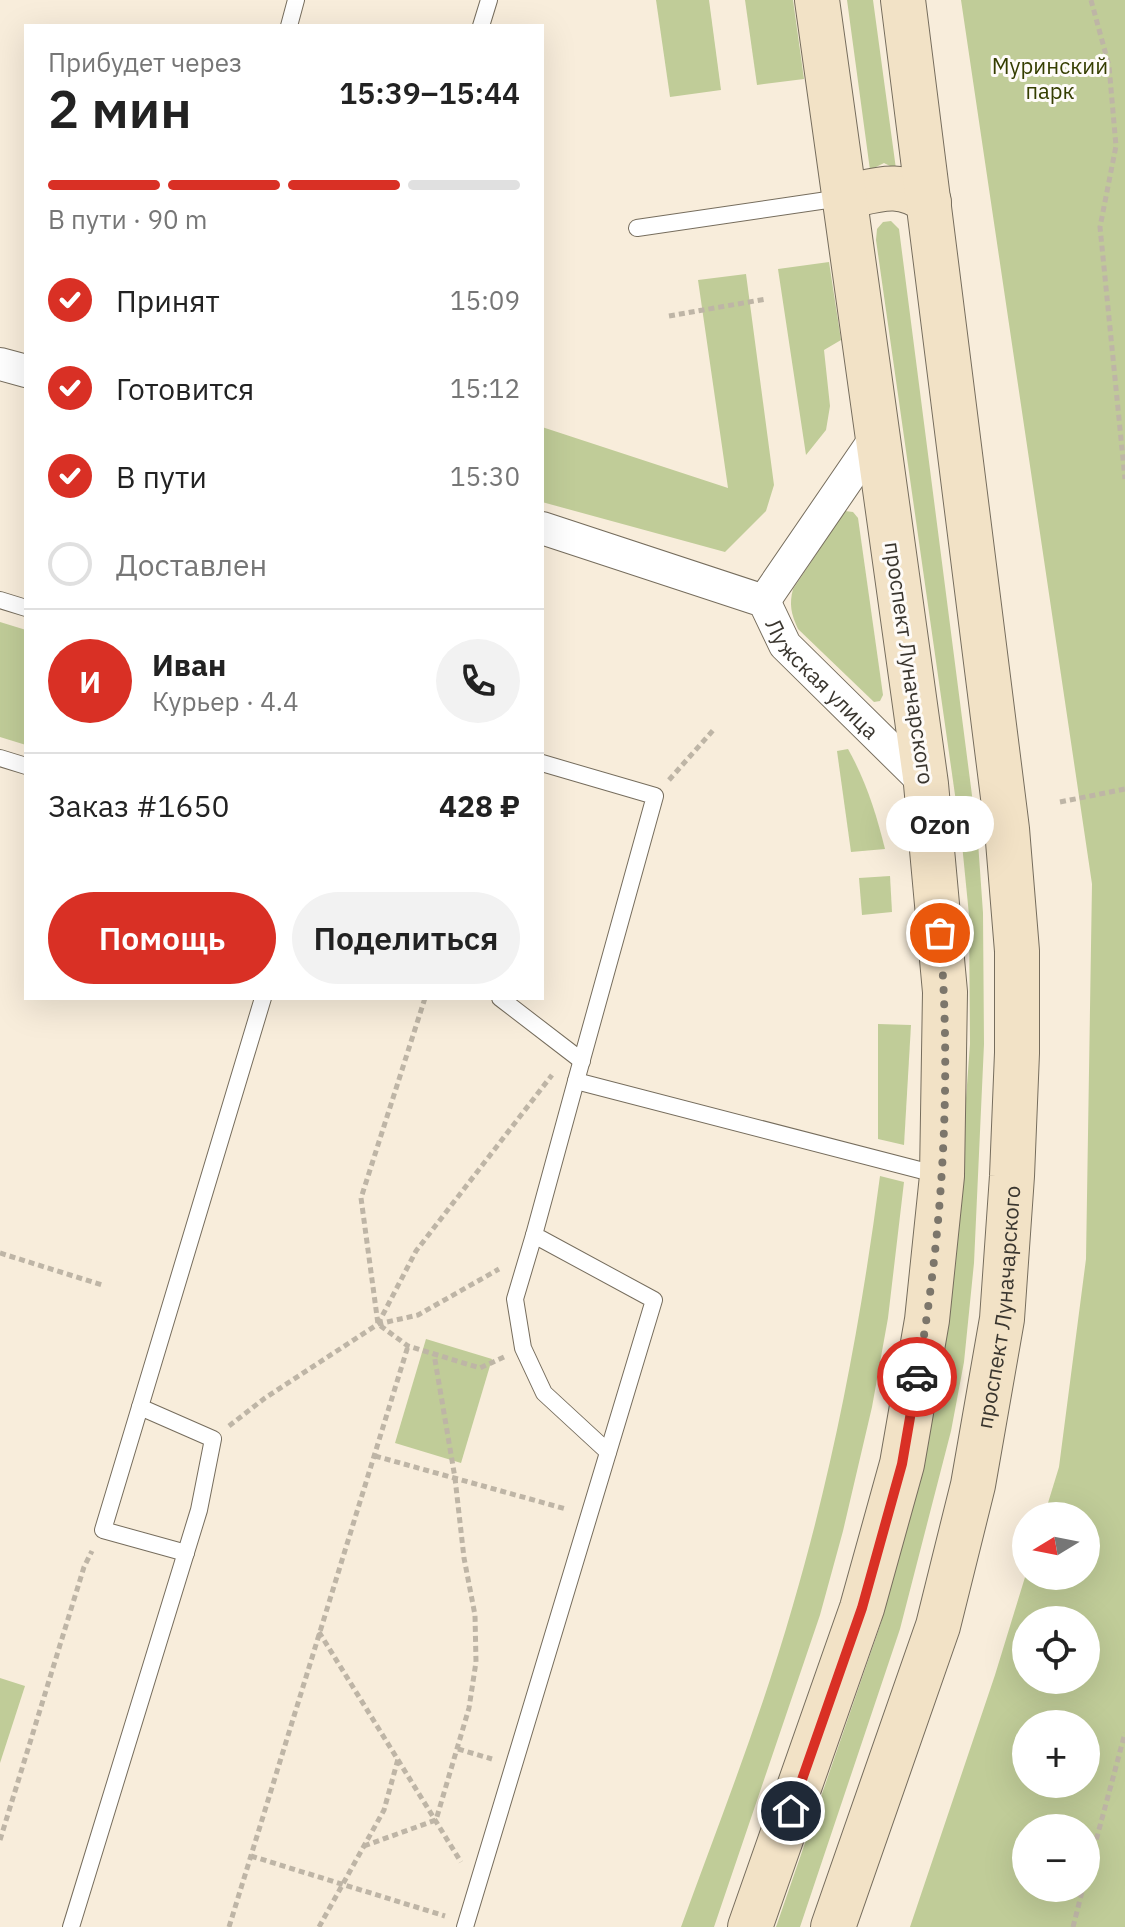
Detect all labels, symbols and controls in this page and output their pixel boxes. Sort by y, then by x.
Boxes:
text: Прибудет через [48,45,242,79]
park label: Муринский парк [992,51,1108,105]
text: 15:39–15:44 [339,73,520,112]
text: 2 мин [48,75,192,142]
text: В пути · 90 m [48,202,208,236]
icon: check [48,278,92,322]
text: Принят [116,281,220,320]
text: 15:09 [450,283,520,317]
icon: check [48,366,92,410]
text: Готовится [116,369,254,408]
text: 15:12 [450,371,520,405]
icon: check [48,454,92,498]
text: В пути [116,457,207,496]
text: 15:30 [450,459,520,493]
street label: проспект Луначарского [879,540,941,786]
text: Доставлен [116,545,267,584]
street label: Лужская улица [760,613,886,745]
button: phone [436,639,520,723]
text: Иван [152,645,226,684]
text: И [79,662,101,701]
text: Курьер · 4.4 [152,684,299,718]
text: Заказ #1650 [48,786,230,825]
text: 428 ₽ [439,786,520,825]
callout: Ozon [886,797,994,853]
text: Ozon [909,807,971,841]
button: Помощь [48,892,276,984]
button: Поделиться [292,892,520,984]
pin [906,899,974,967]
icon: bag [918,911,962,955]
street label: проспект Луначарского [969,1185,1026,1431]
courier [877,1337,957,1417]
icon: car [895,1355,939,1399]
north arrow [1012,1502,1100,1590]
map controls [1012,1502,1100,1902]
button: locate [1012,1606,1100,1694]
button: + [1012,1710,1100,1798]
pin [757,1777,825,1845]
icon: home [769,1789,813,1833]
button: − [1012,1814,1100,1902]

